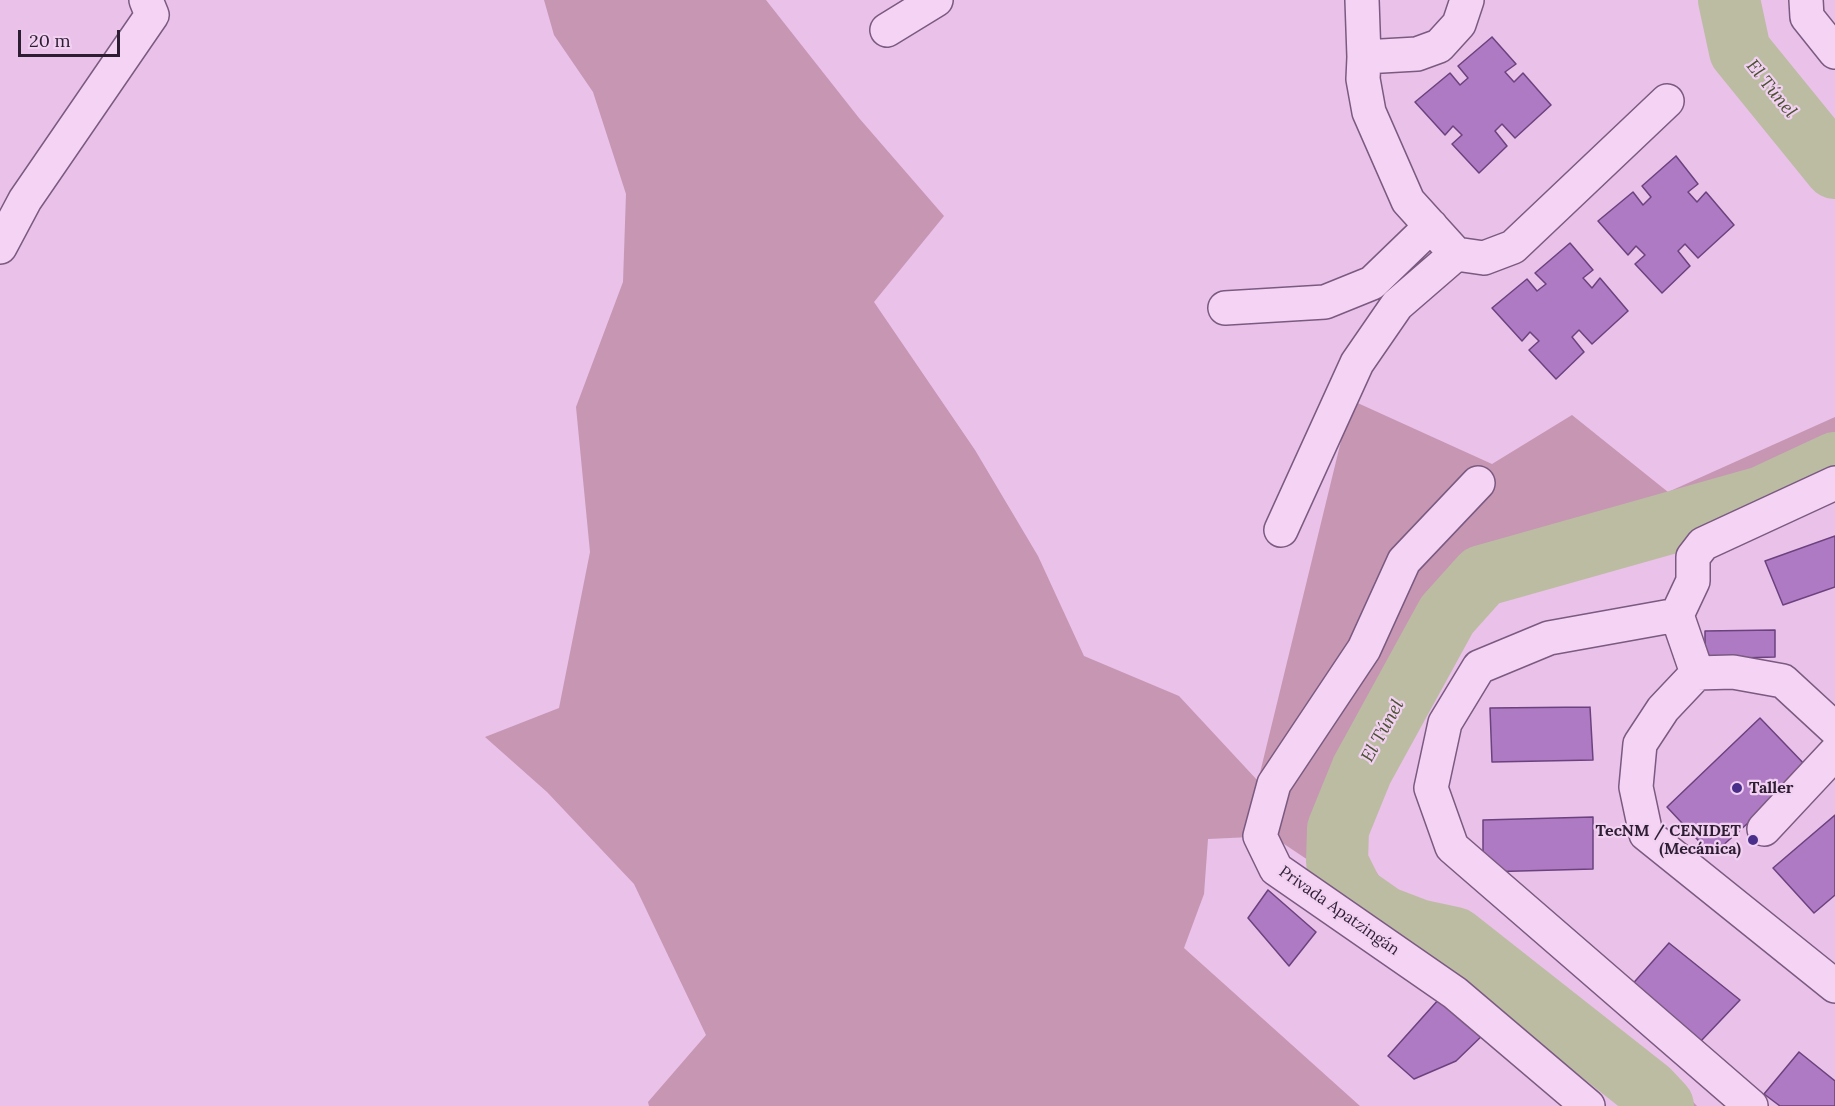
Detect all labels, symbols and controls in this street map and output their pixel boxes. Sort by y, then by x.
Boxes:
scale bar [21,18,123,56]
text: 20 m [29,29,71,52]
water label: El Túnel [1741,56,1801,122]
water label: El Túnel [1357,696,1409,766]
place label: Taller [1749,778,1794,798]
marker: Taller [1730,781,1744,795]
place label: TecNM / CENIDET (Mecánica) [1595,821,1741,859]
marker: TecNM / CENIDET (Mecánica) [1746,833,1760,847]
street label: Privada Apatzingán [1275,862,1403,960]

